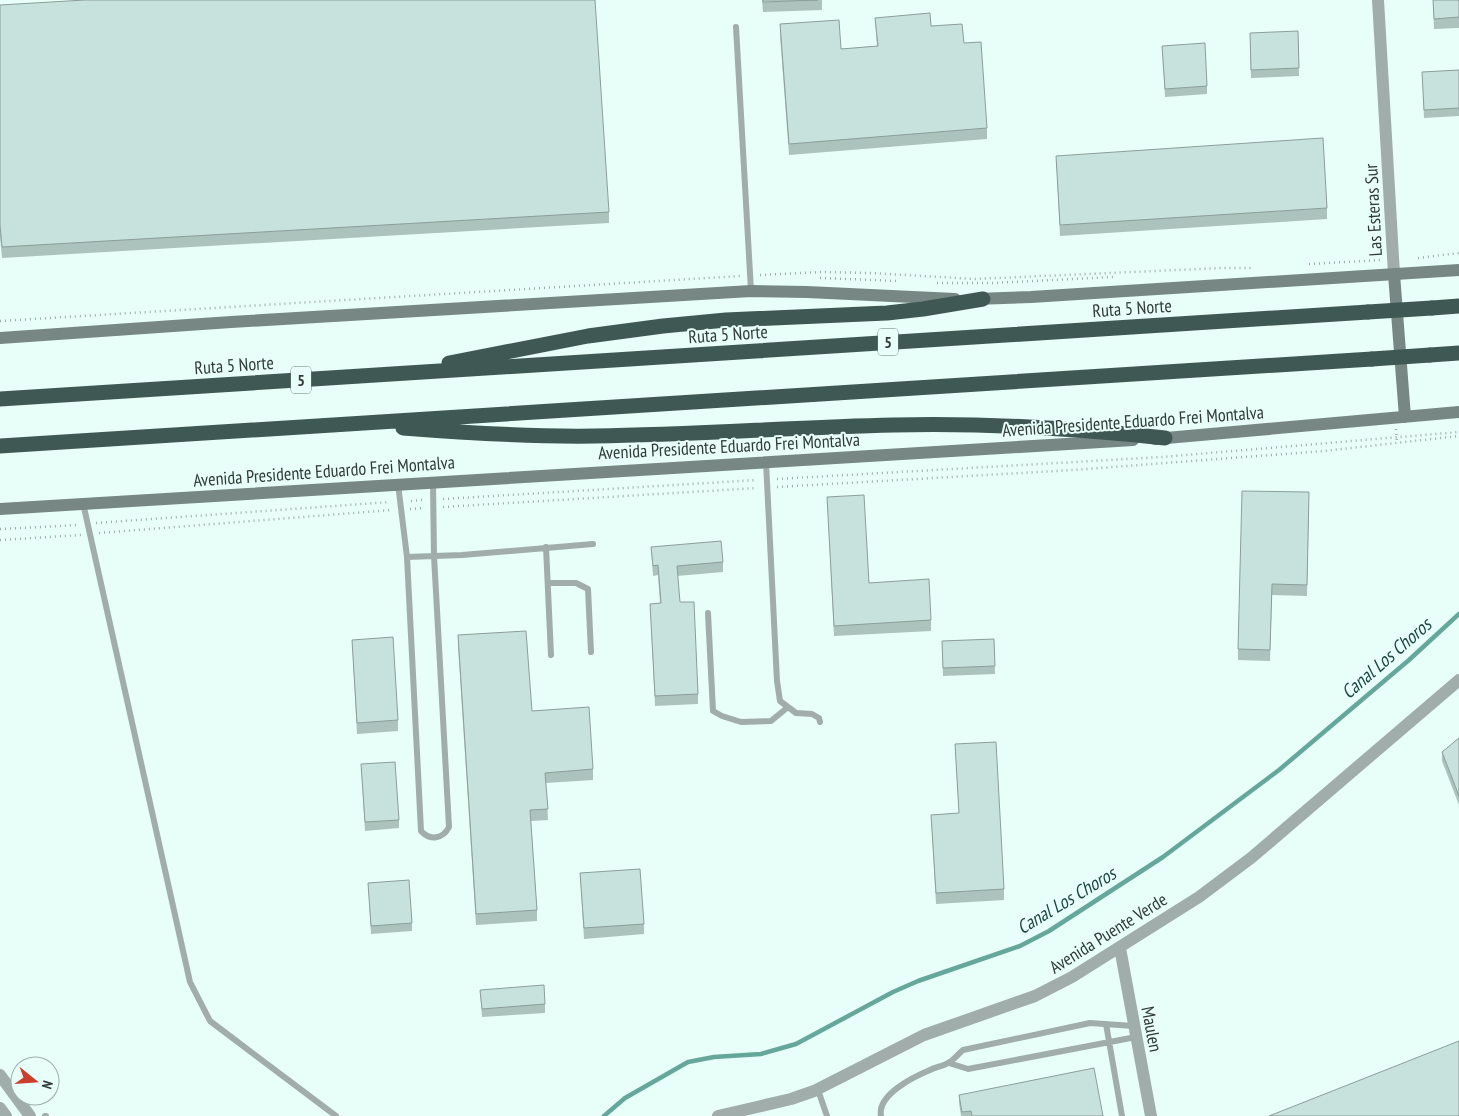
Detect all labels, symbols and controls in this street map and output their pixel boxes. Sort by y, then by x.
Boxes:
street label: Las Esteras Sur [1359,163,1387,257]
street label: Ruta 5 Norte [1092,294,1172,322]
street label: Ruta 5 Norte [688,320,768,348]
road number: 5 [878,328,898,356]
street label: Ruta 5 Norte [194,351,274,379]
road number: 5 [291,366,311,394]
street label: Avenida Presidente Eduardo Frei Montalva [1001,400,1265,442]
street label: Avenida Presidente Eduardo Frei Montalva [597,428,861,464]
street label: Avenida Presidente Eduardo Frei Montalva [192,450,456,492]
water label: Canal Los Choros [1336,611,1437,704]
water label: Canal Los Choros [1012,860,1121,939]
street label: Avenida Puente Verde [1045,888,1171,978]
street label: Maulen [1136,1004,1168,1054]
north arrow [10,1056,60,1106]
text: N [38,1079,57,1091]

